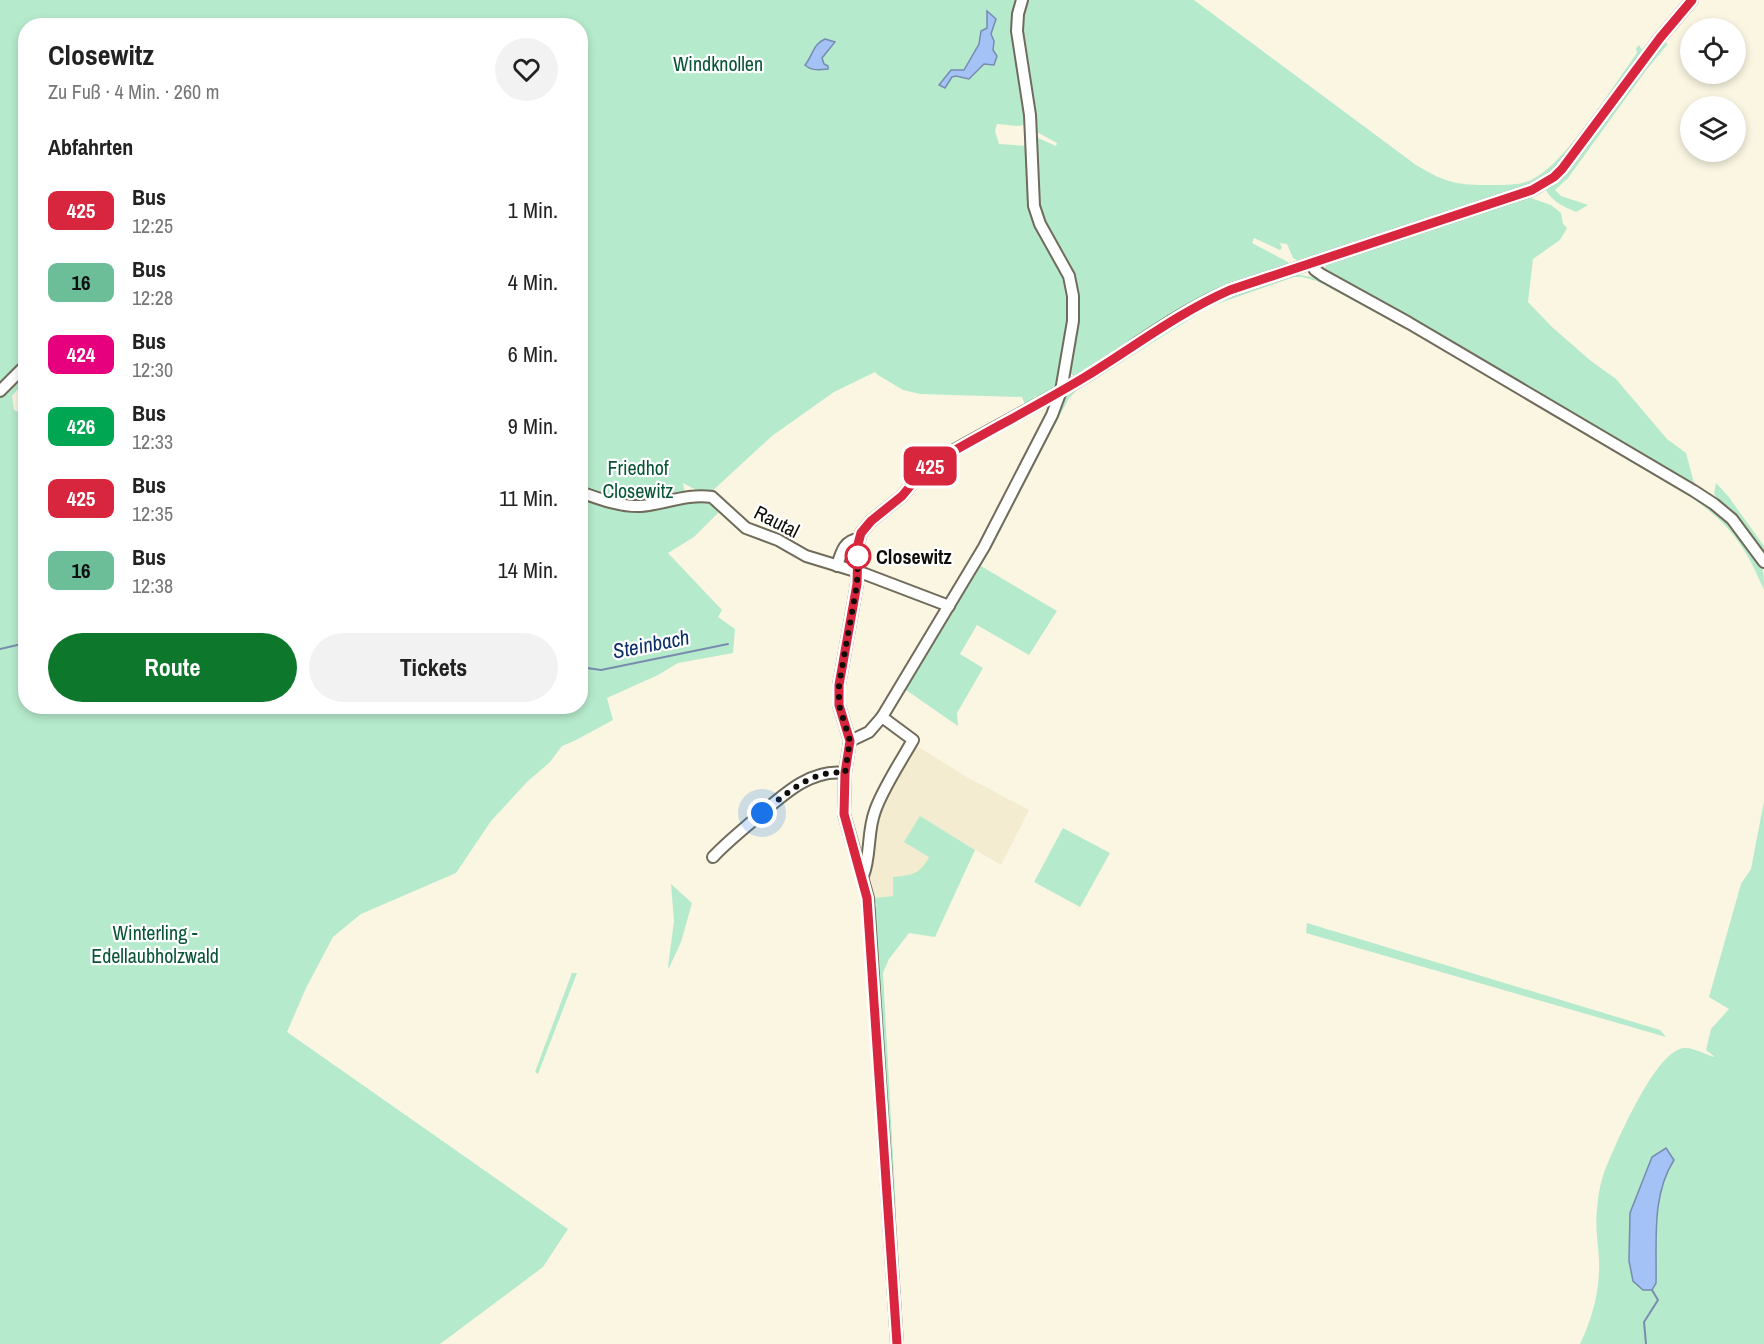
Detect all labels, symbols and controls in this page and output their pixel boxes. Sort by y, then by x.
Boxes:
map controls [1680,18,1746,162]
button: locate [1680,18,1746,84]
text: Closewitz [48,36,154,74]
button: heart [495,38,558,101]
park label: Windknollen [673,50,763,77]
text: Zu Fuß · 4 Min. · 260 m [48,78,219,105]
button: layers [1680,96,1746,162]
text: Abfahrten [48,132,133,162]
text: Bus [132,182,166,212]
text: 1 Min. [508,195,558,225]
text: 425 [67,196,95,225]
text: 12:25 [132,212,173,239]
text: Bus [132,254,166,284]
text: 4 Min. [508,267,558,297]
text: 16 [71,268,91,297]
text: 12:28 [132,284,173,311]
text: Bus [132,326,166,356]
text: 6 Min. [508,339,558,369]
text: 424 [67,340,95,369]
text: 12:30 [132,356,173,383]
text: Bus [132,398,166,428]
text: 9 Min. [508,411,558,441]
text: 426 [67,412,95,441]
text: 12:33 [132,428,173,455]
line badge: 425 [896,446,964,486]
text: 425 [916,452,944,481]
park label: Friedhof Closewitz [602,454,674,504]
text: Bus [132,470,166,500]
text: 11 Min. [499,483,558,513]
text: 425 [67,484,95,513]
street label: Rautal [750,498,804,544]
text: 12:35 [132,500,173,527]
text: Bus [132,542,166,572]
marker: Closewitz [845,543,871,569]
place label: Closewitz [876,543,952,570]
text: 14 Min. [498,555,558,585]
text: 16 [71,556,91,585]
text: 12:38 [132,572,173,599]
water label: Steinbach [610,622,692,666]
button: Route [48,633,297,702]
button: Tickets [309,633,558,702]
your location [747,798,777,828]
park label: Winterling - Edellaubholzwald [91,919,219,969]

